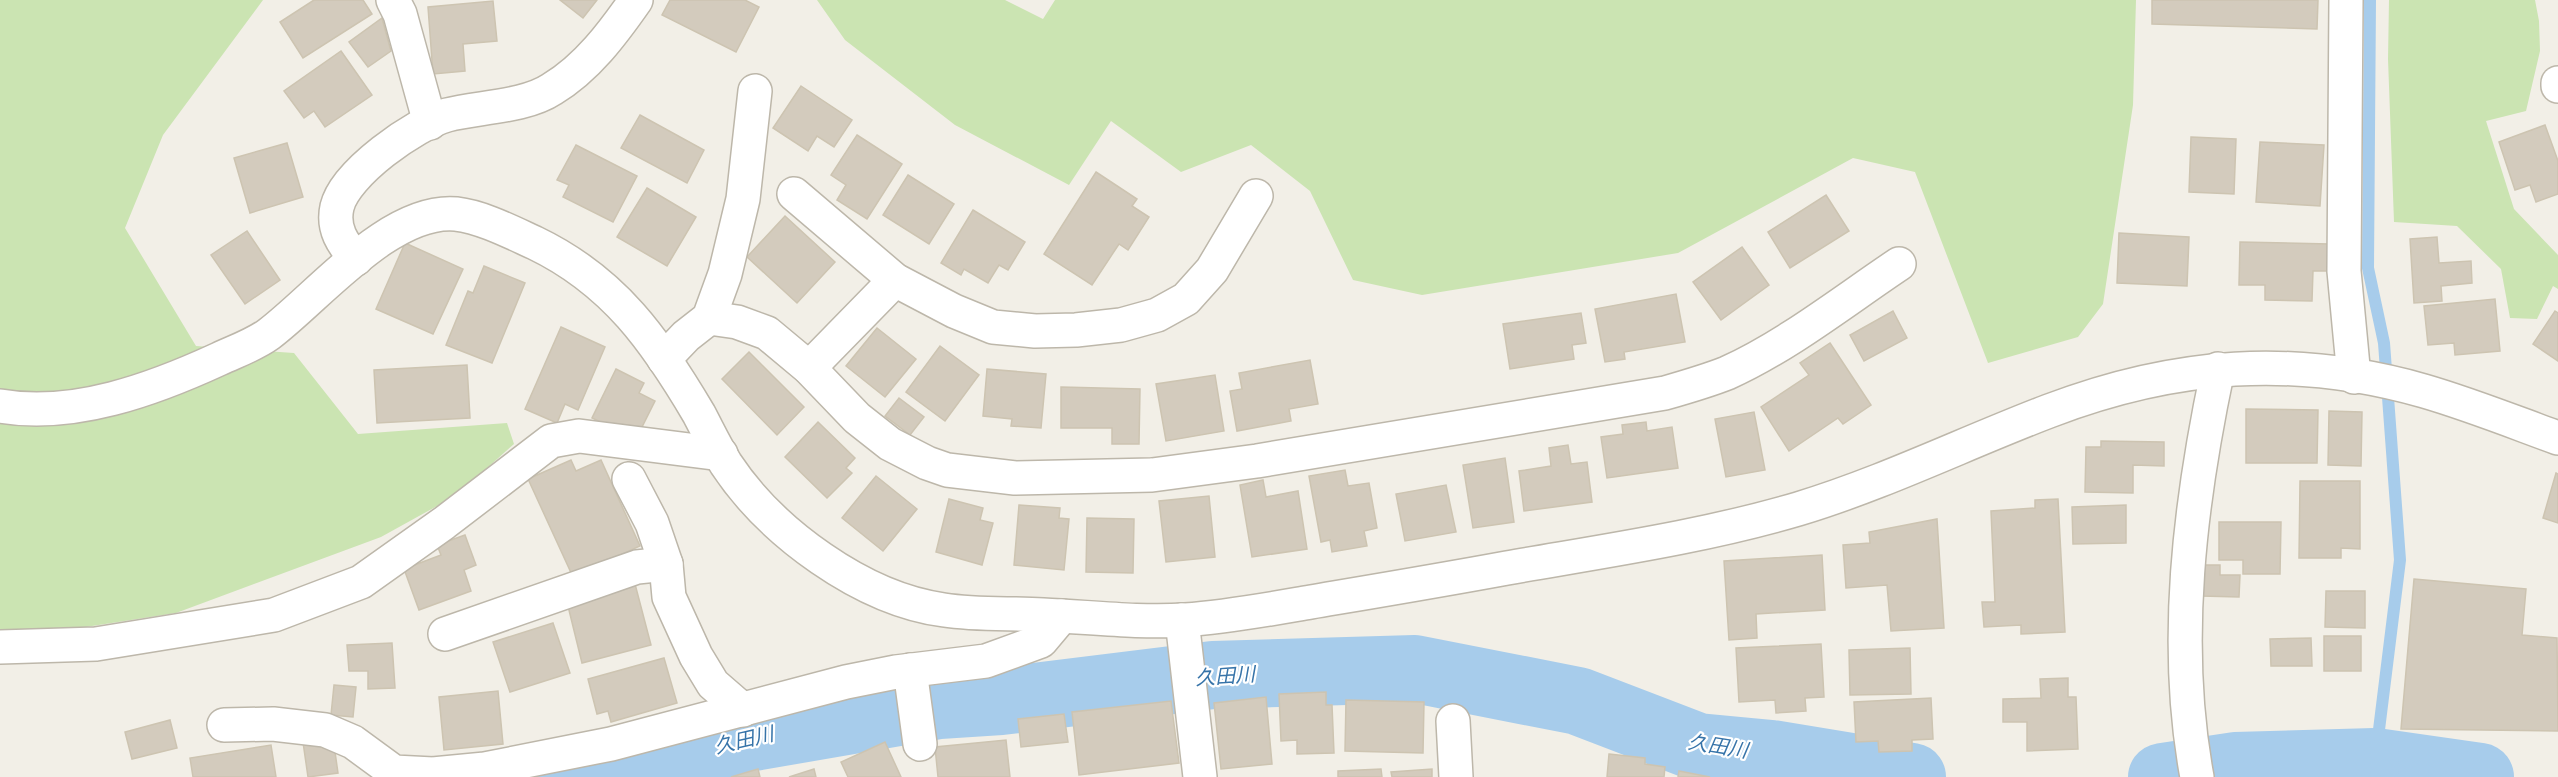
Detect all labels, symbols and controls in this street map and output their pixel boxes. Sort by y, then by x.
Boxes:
water label: 久田川 [1194,661,1258,689]
water label: 久田川 [712,720,778,757]
water label: 久田川 [1687,728,1752,762]

